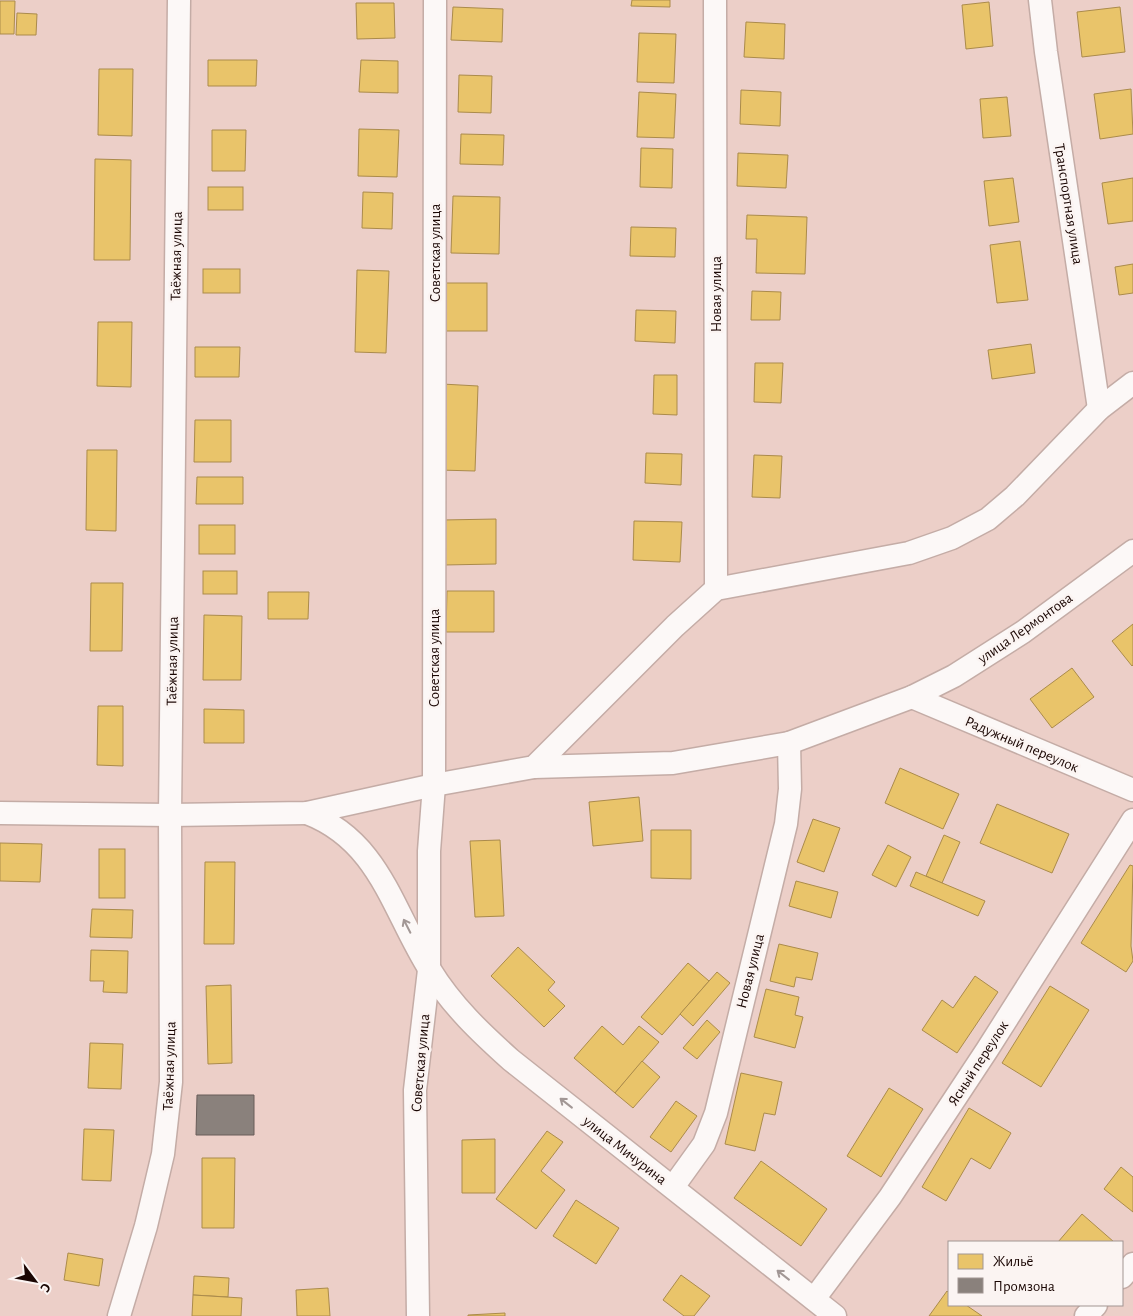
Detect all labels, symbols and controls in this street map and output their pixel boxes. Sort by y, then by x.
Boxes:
street label: Транспортная улица [1052,143,1085,266]
street label: Советская улица [428,203,443,302]
street label: Таёжная улица [168,211,185,301]
street label: Новая улица [709,256,724,332]
street label: улица Лермонтова [974,590,1075,667]
street label: Советская улица [427,608,442,707]
street label: Таёжная улица [164,616,181,706]
street label: Радужный переулок [963,714,1081,775]
one-way arrow [402,919,412,934]
street label: Новая улица [734,932,767,1010]
street label: Советская улица [409,1013,432,1113]
street label: Ясный переулок [945,1018,1011,1108]
street label: Таёжная улица [160,1021,179,1111]
one-way arrow [560,1098,573,1109]
street label: улица Мичурина [579,1113,669,1188]
legend [948,1241,1123,1306]
text: Жильё [993,1254,1033,1269]
north arrow [10,1256,60,1306]
one-way arrow [777,1269,790,1280]
text: Промзона [993,1279,1055,1294]
text: С [37,1280,53,1295]

